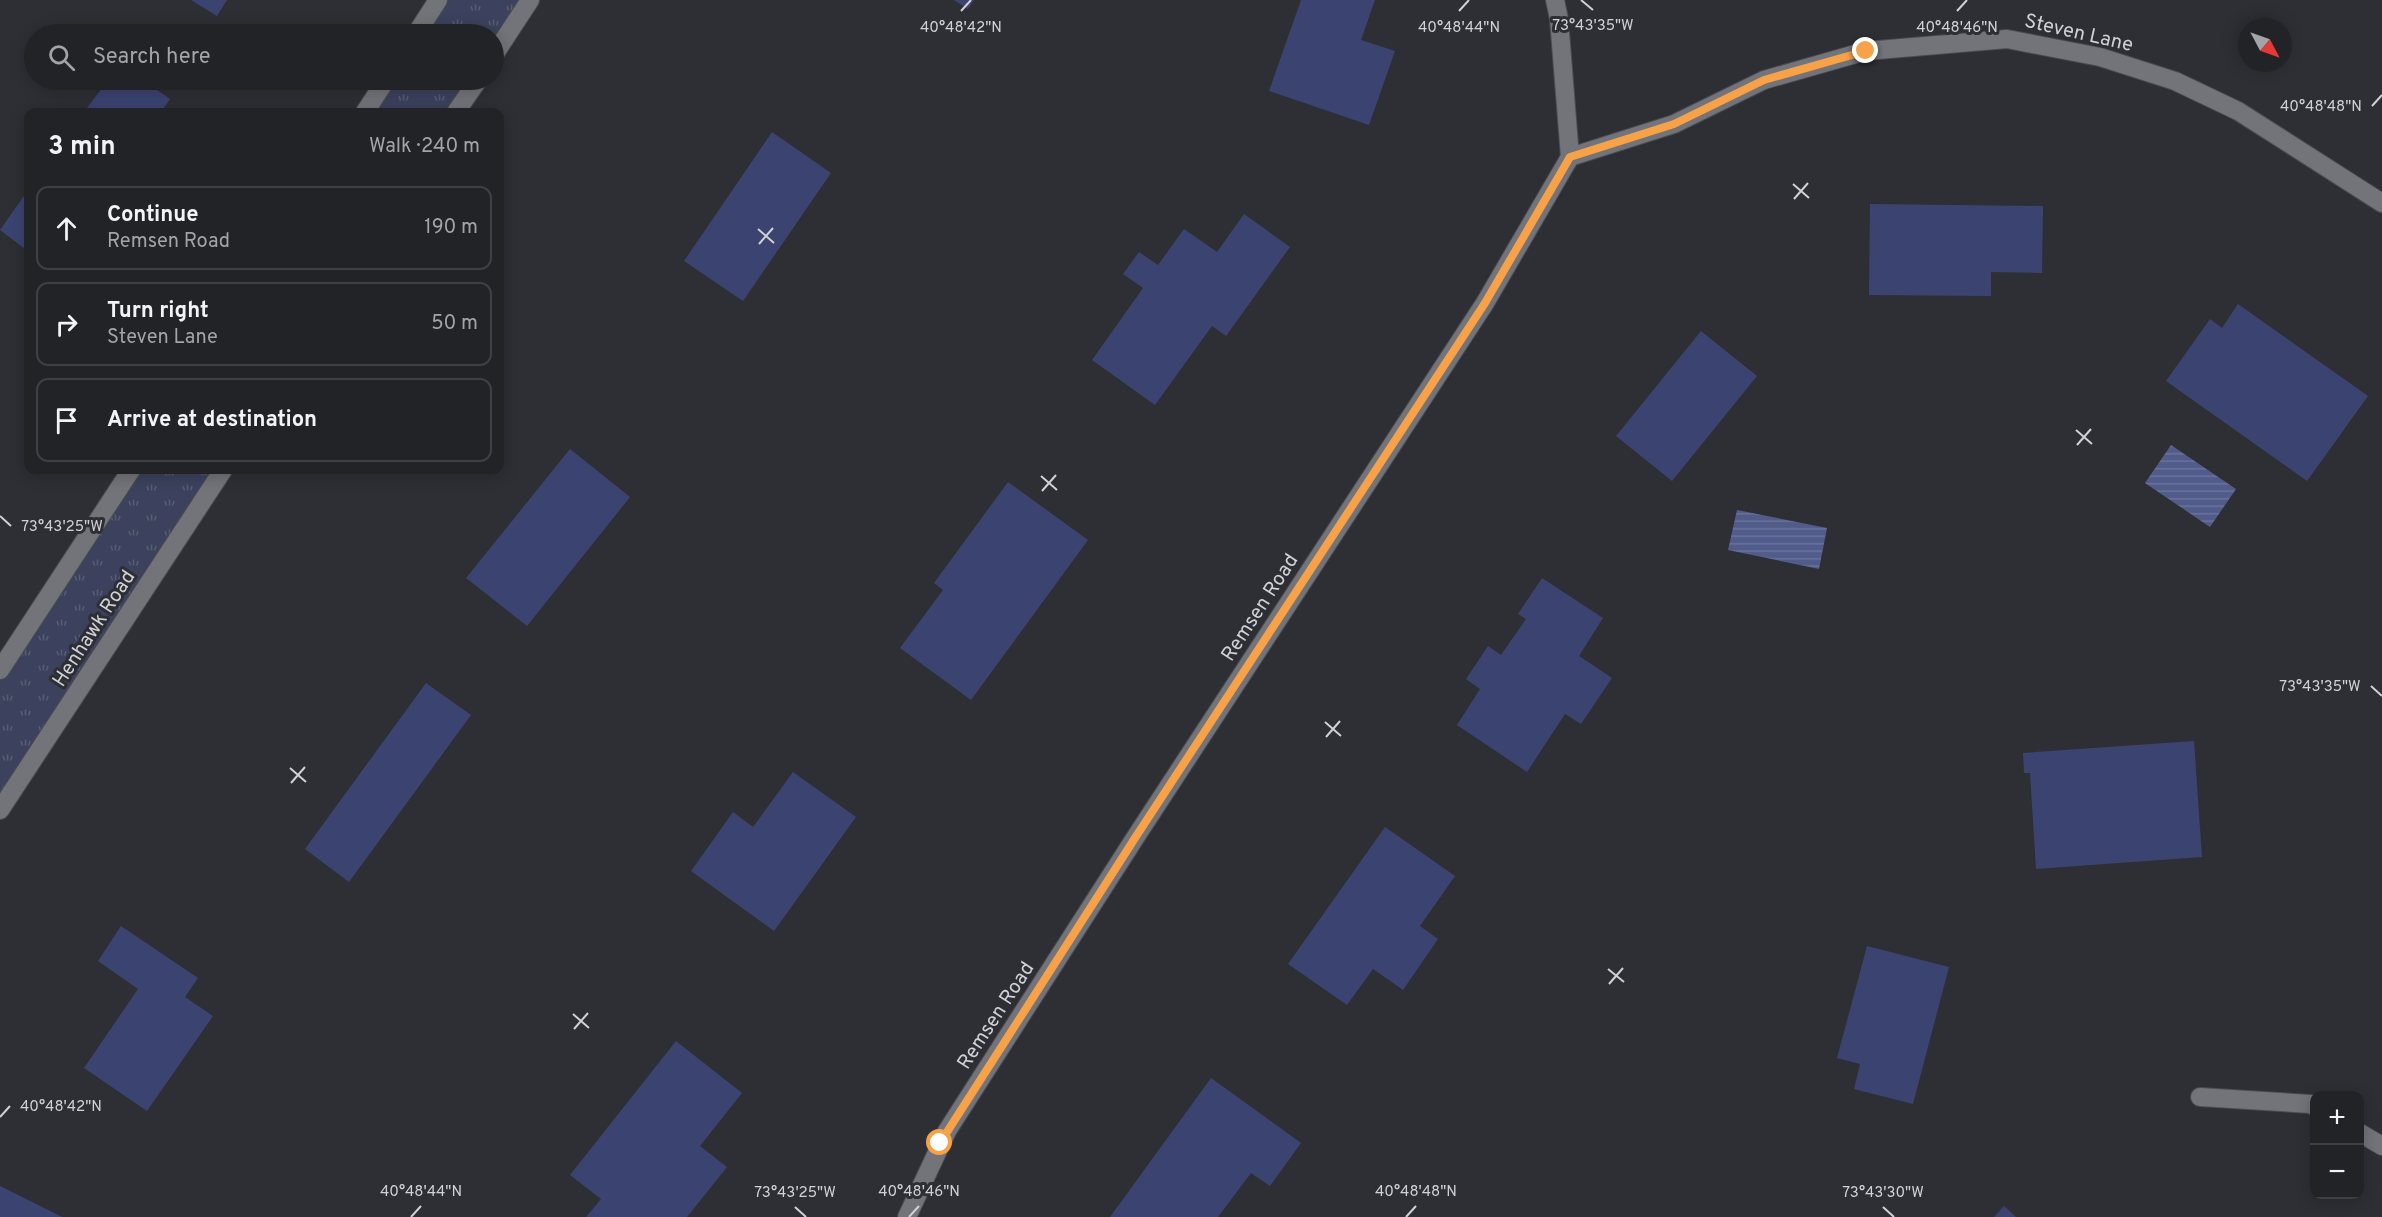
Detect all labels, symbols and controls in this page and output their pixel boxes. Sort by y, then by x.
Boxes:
street label: Steven Lane [2022,9,2135,59]
text: 73°43'35"W [1552,17,1634,36]
north arrow [2238,18,2292,72]
text: 40°48'42"N [920,19,1002,38]
text: 40°48'44"N [1418,19,1500,38]
text: 40°48'46"N [1916,19,1998,38]
search box [24,24,504,90]
route end [1852,37,1878,63]
icon: search [45,41,78,74]
text: Search here [93,44,211,71]
text: 40°48'48"N [2280,98,2362,117]
text: 3 min [48,131,116,164]
text: Walk · 240 m [369,134,480,160]
text: Continue [107,202,198,229]
icon: ahead [50,212,83,245]
text: 190 m [424,215,478,241]
text: Remsen Road [107,229,230,255]
text: Turn right [107,298,209,325]
icon: right [50,308,83,341]
text: 50 m [431,311,478,337]
text: Steven Lane [107,325,218,351]
icon: arrive [50,404,83,437]
text: Arrive at destination [107,407,317,434]
text: 73°43'25"W [21,518,103,537]
street label: Remsen Road [1216,549,1305,667]
street label: Henhawk Road [47,566,142,692]
text: 73°43'35"W [2279,678,2361,697]
street label: Remsen Road [952,957,1041,1075]
map controls [2310,1091,2364,1199]
button: + [2310,1091,2364,1145]
text: 40°48'42"N [20,1098,102,1117]
route start [926,1129,952,1155]
button: − [2310,1145,2364,1199]
text: 40°48'44"N [380,1183,462,1202]
text: 40°48'46"N [878,1183,960,1202]
text: 40°48'48"N [1375,1183,1457,1202]
text: 73°43'25"W [754,1184,836,1203]
text: 73°43'30"W [1842,1184,1924,1203]

